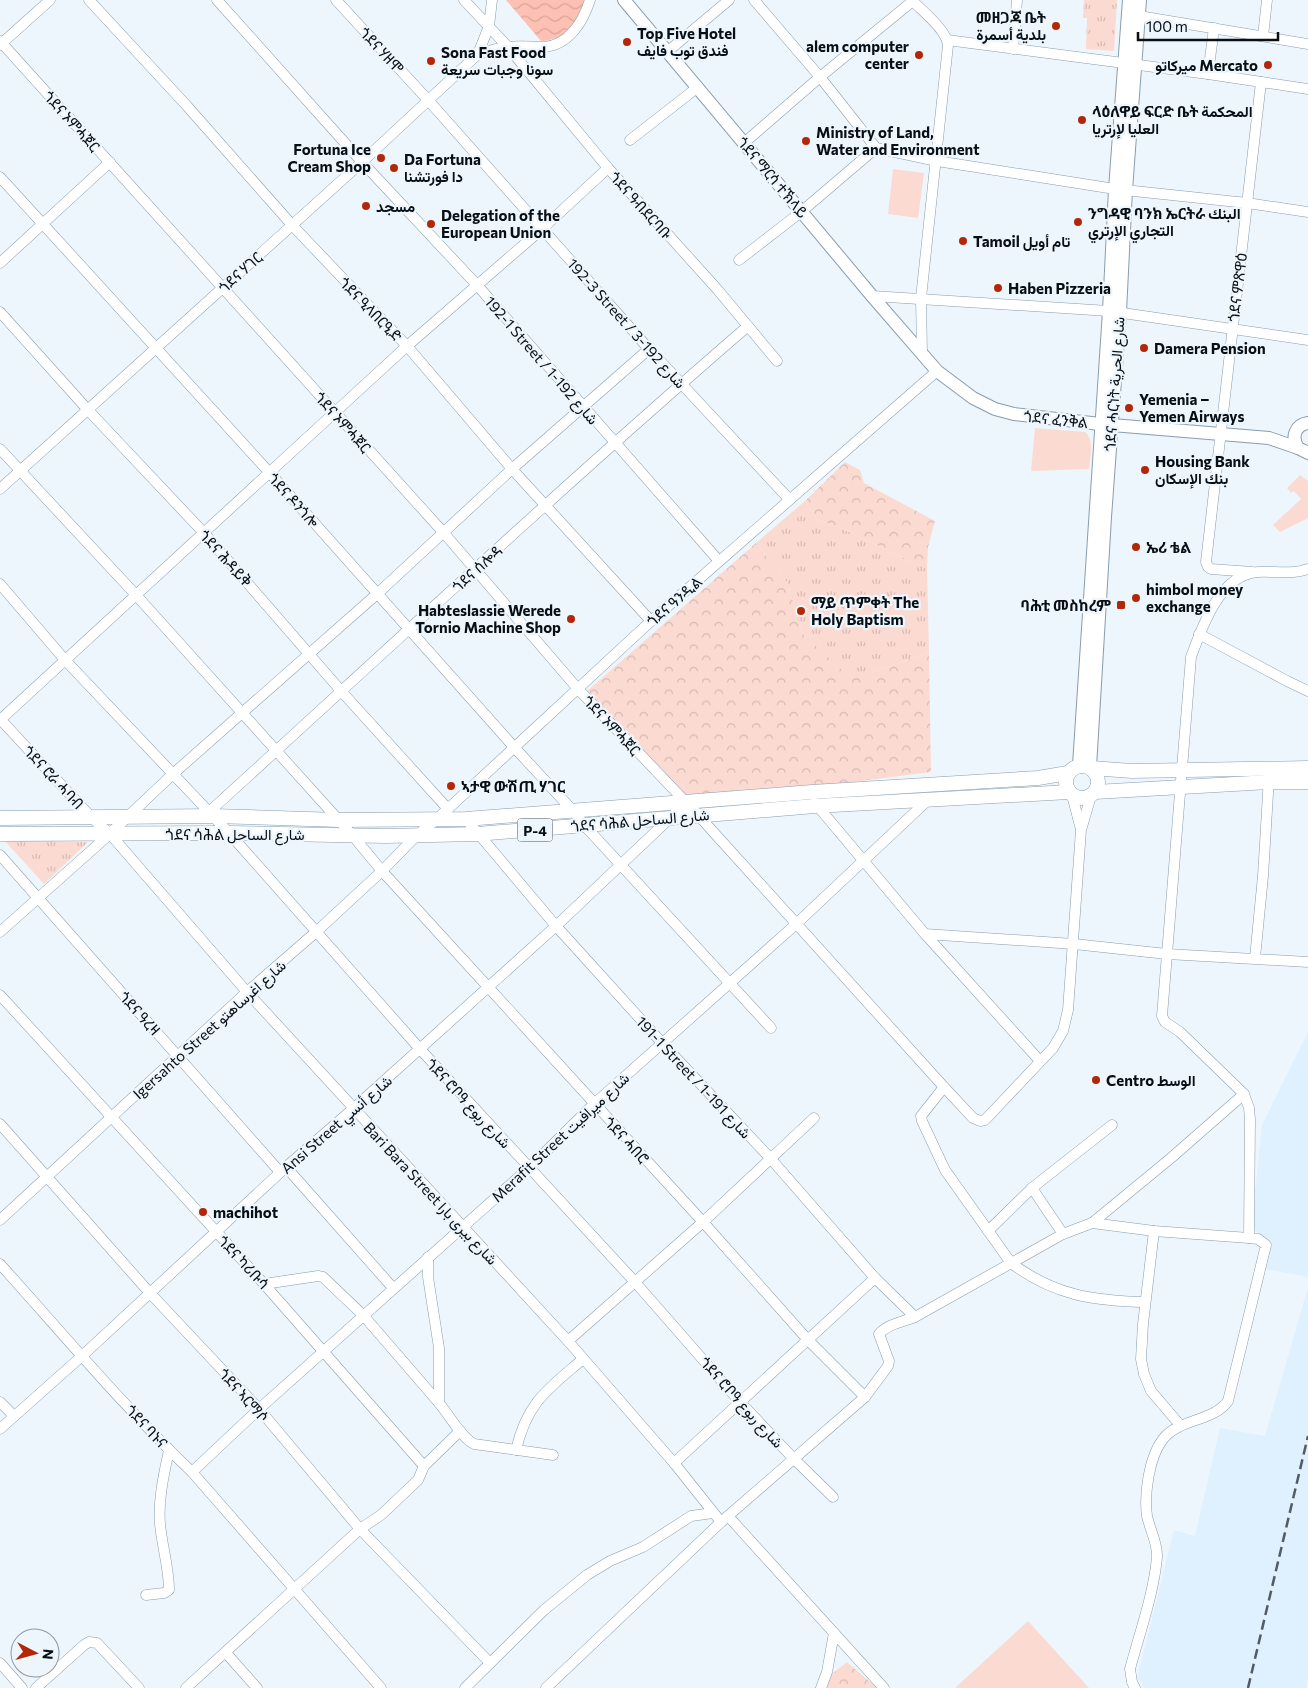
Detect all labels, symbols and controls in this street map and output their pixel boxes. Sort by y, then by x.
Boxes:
place label: መዘጋጃ ቤት بلدية أسمرة [976,8,1047,44]
scale bar [1138,10,1278,42]
text: 100 m [1146,17,1188,35]
marker: መዘጋጃ ቤት بلدية أسمرة [1050,20,1062,32]
street label: ጎደና ሃዘሞ [356,23,408,77]
place label: Top Five Hotel فندق توب فايف [637,24,736,60]
marker: Top Five Hotel فندق توب فايف [621,36,633,48]
place label: alem computer center [806,37,909,72]
place label: Sona Fast Food سونا وجبات سريعة [441,43,553,79]
marker: alem computer center [913,49,925,61]
marker: Sona Fast Food سونا وجبات سريعة [425,55,437,67]
place label: ميركاتو Mercato [1155,56,1258,75]
marker: ميركاتو Mercato [1262,59,1274,71]
street label: ጎደና ኦምሓጀር [40,87,104,155]
place label: ላዕለዋይ ፍርድ ቤት المحكمة العليا لإرتريا [1092,102,1253,139]
marker: ላዕለዋይ ፍርድ ቤት المحكمة العليا لإرتريا [1076,114,1088,126]
place label: Ministry of Land, Water and Environment [816,123,980,158]
street label: ጎደና ማርሳ ተኽላይ [734,133,812,221]
marker: Ministry of Land, Water and Environment [800,135,812,147]
place label: Fortuna Ice Cream Shop [287,140,371,175]
place label: Da Fortuna دا فورتشنا [404,150,481,186]
marker: Fortuna Ice Cream Shop [375,152,387,164]
marker: Da Fortuna دا فورتشنا [388,162,400,174]
street label: ጎደና ዓብደርባቡ [606,168,676,242]
place label: مسجد [376,197,415,216]
marker: مسجد [360,200,372,212]
place label: ንግዳዊ ባንክ ኤርትራ البنك التجاري الإرتري [1088,204,1241,244]
place label: Delegation of the European Union [441,206,560,241]
marker: ንግዳዊ ባንክ ኤርትራ البنك التجاري الإرتري [1072,216,1084,228]
marker: Delegation of the European Union [425,218,437,230]
place label: Tamoil تام أويل [973,232,1070,252]
marker: Tamoil تام أويل [957,235,969,247]
street label: ጎደና ሃገር [215,248,266,296]
street label: ጎደና ምጽዋዕ [1224,251,1250,323]
street label: 192-3 Street / شارع 192-3 [562,255,690,394]
street label: ጎደና ዒላበርዒድ [336,273,406,345]
place label: Haben Pizzeria [1008,279,1111,297]
marker: Haben Pizzeria [992,282,1004,294]
street label: 192-1 Street / شارع 192-1 [479,292,603,430]
street label: ጎደና ሓርነት شارع الحرية [1100,316,1131,452]
place label: Damera Pension [1154,339,1266,357]
marker: Damera Pension [1138,342,1150,354]
street label: ጎደና ኦምሓጀር [311,388,375,456]
place label: Yemenia – Yemen Airways [1139,390,1244,425]
marker: Yemenia – Yemen Airways [1123,402,1135,414]
street label: ጎደና ፈንቅል [1023,407,1089,431]
place label: Housing Bank بنك الإسكان [1155,452,1250,489]
marker: Housing Bank بنك الإسكان [1139,464,1151,476]
street label: ጎደና ዶንጎሎ [265,469,323,531]
street label: ጎደና ሕዳይቅ [196,526,256,590]
place label: ኤሪ ቴል [1146,538,1191,556]
street label: ጎደና ሰሎዳ [448,541,506,595]
marker: ኤሪ ቴል [1130,541,1142,553]
street label: ጎደና ዓንዲል [643,572,705,630]
place label: himbol money exchange [1146,580,1244,615]
marker: himbol money exchange [1130,592,1142,604]
place label: ማይ ጥምቀት The Holy Baptism [811,593,919,628]
place label: ባሕቲ መስከረም [1020,596,1111,614]
marker: ባሕቲ መስከረም [1115,599,1127,611]
place label: Habteslassie Werede Tornio Machine Shop [415,601,561,636]
marker: ማይ ጥምቀት The Holy Baptism [795,605,807,617]
marker: Habteslassie Werede Tornio Machine Shop [565,613,577,625]
street label: ጎደና ኦምሓጀር [580,691,644,759]
street label: ጎደና ሮራ ሓባብ [20,741,88,813]
place label: ኣታዊ ውሽጢ ሃገር [461,777,566,795]
marker: ኣታዊ ውሽጢ ሃገር [445,780,457,792]
street label: ጎደና ሳሕል شارع الساحل [570,805,711,838]
road number: P-4 [518,818,552,842]
street label: ጎደና ሳሕል شارع الساحل [165,825,305,846]
street label: Igersahto Street شارع اغرساهتو [129,955,291,1105]
street label: ጎደና ዓረዛ [116,987,164,1039]
street label: 191-1 Street / شارع 191-1 [631,1012,755,1144]
street label: ጎደና ሮቦዓ شارع ربوع [421,1055,515,1154]
street label: Merafit Street شارع ميرافيت [487,1068,635,1208]
street label: Ansi Street شارع أنسي [277,1071,399,1181]
place label: Centro الوسط [1106,1071,1196,1090]
marker: Centro الوسط [1090,1074,1102,1086]
street label: ጎደና ሓበሮ [601,1113,653,1167]
street label: Bari Bara Street شارع بيرى بارا [358,1118,502,1270]
place label: machihot [213,1203,278,1221]
marker: machihot [197,1206,209,1218]
street label: ጎደና ካሪቡሳ [215,1231,273,1293]
street label: ጎደና ሮቦዓ شارع ربوع [694,1353,788,1453]
street label: ጎደና ኣርማሶ [215,1364,273,1426]
street label: ጎደና ባኑና [123,1401,172,1452]
north arrow [10,1628,60,1678]
text: N [39,1648,57,1661]

